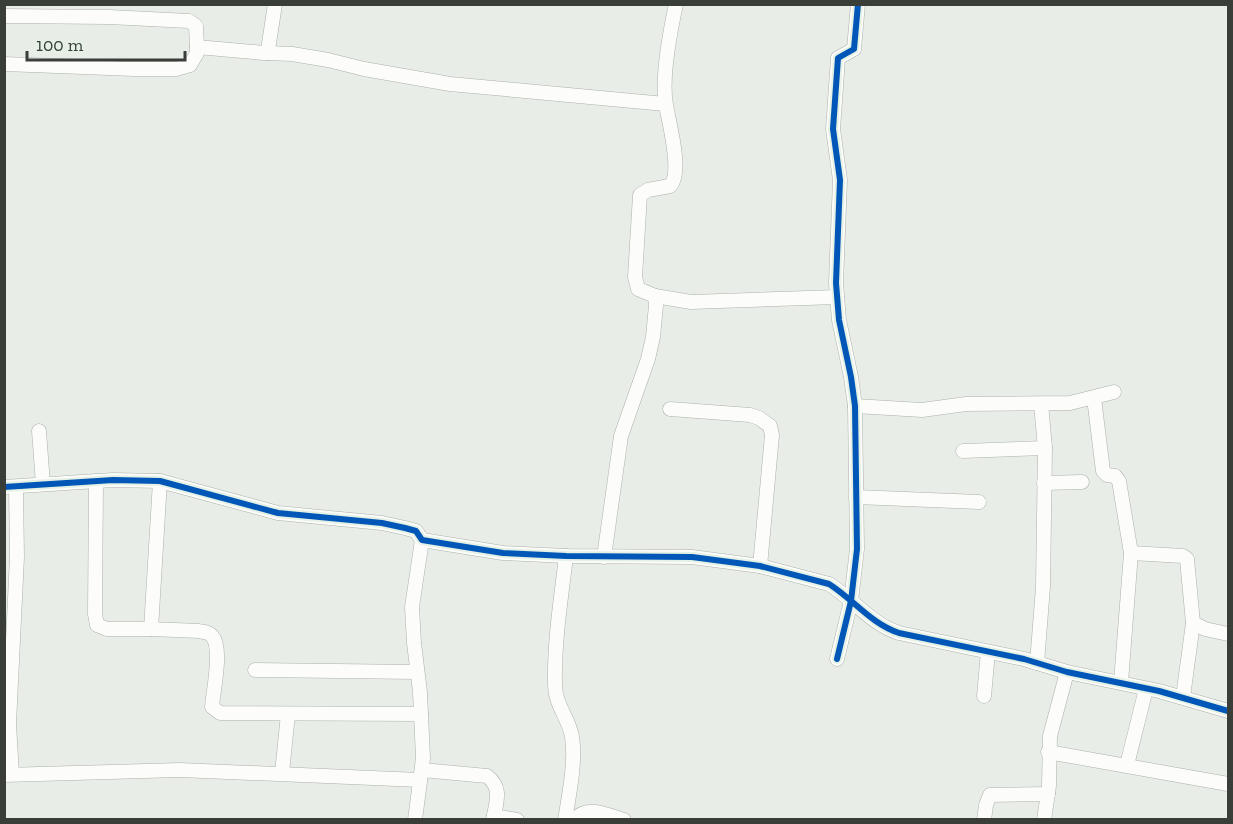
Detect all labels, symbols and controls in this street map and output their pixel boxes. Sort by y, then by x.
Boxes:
scale bar [27,24,184,62]
text: 100 m [36,34,84,56]

